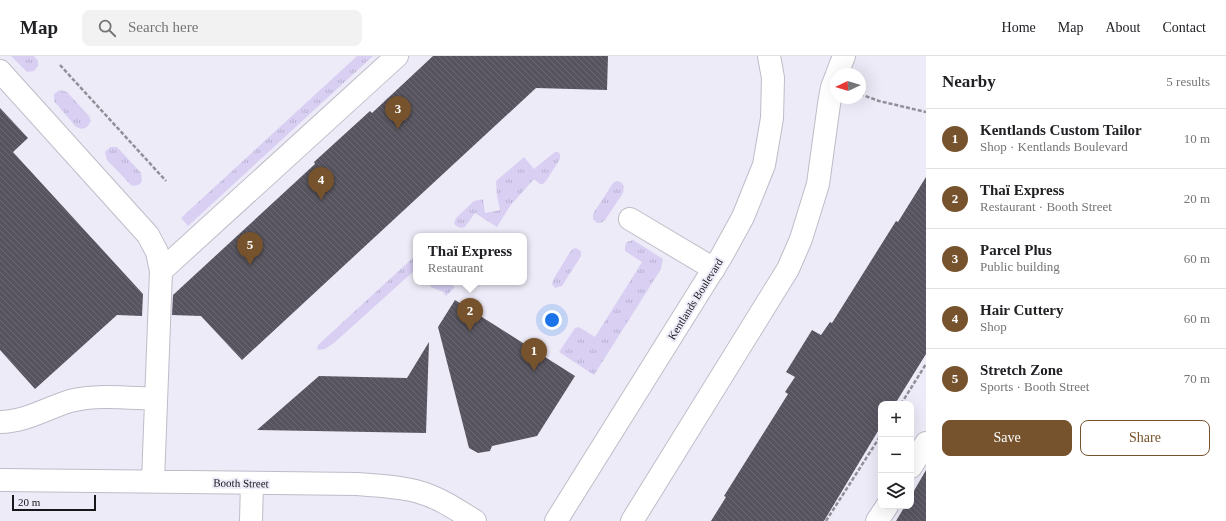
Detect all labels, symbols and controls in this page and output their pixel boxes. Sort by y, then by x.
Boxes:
search box [82,10,362,46]
text: Map [20,17,58,38]
icon: search [96,17,118,39]
text: Search here [128,19,198,35]
text: Home [1002,20,1036,35]
text: Map [1058,20,1083,35]
text: About [1105,20,1140,35]
text: Contact [1162,20,1206,35]
north arrow [830,68,866,104]
text: Nearby [942,72,996,91]
text: 5 results [1166,74,1210,89]
pin: 3 [385,96,411,129]
text: Kentlands Custom Tailor [980,122,1142,138]
text: 1 [952,131,958,146]
text: 10 m [1184,131,1210,146]
text: Shop · Kentlands Boulevard [980,139,1128,154]
pin: 4 [308,167,334,200]
text: Thaï Express [980,182,1064,198]
text: 2 [952,191,958,206]
text: 20 m [1184,191,1210,206]
text: Restaurant · Booth Street [980,199,1112,214]
pin: 5 [237,232,263,265]
popup [413,233,527,285]
text: Parcel Plus [980,242,1052,258]
text: Thaï Express [428,243,512,259]
text: 3 [952,251,958,266]
text: 60 m [1184,251,1210,266]
street label: Kentlands Boulevard [665,256,725,342]
text: Public building [980,259,1060,274]
text: Restaurant [428,260,483,275]
pin: 2 [457,298,483,331]
text: Hair Cuttery [980,302,1063,318]
your location [542,310,562,330]
text: 4 [952,311,958,326]
text: 60 m [1184,311,1210,326]
text: Shop [980,319,1007,334]
pin: 1 [521,338,547,371]
text: Stretch Zone [980,362,1063,378]
text: 5 [952,371,958,386]
text: 70 m [1184,371,1210,386]
text: Sports · Booth Street [980,379,1089,394]
map controls [878,401,914,509]
button: + [878,401,914,437]
button: Save [942,420,1072,456]
button: Share [1080,420,1210,456]
button: − [878,437,914,473]
button: layers [878,473,914,509]
street label: Booth Street [213,477,269,489]
scale bar [12,493,96,512]
text: 20 m [18,496,40,508]

